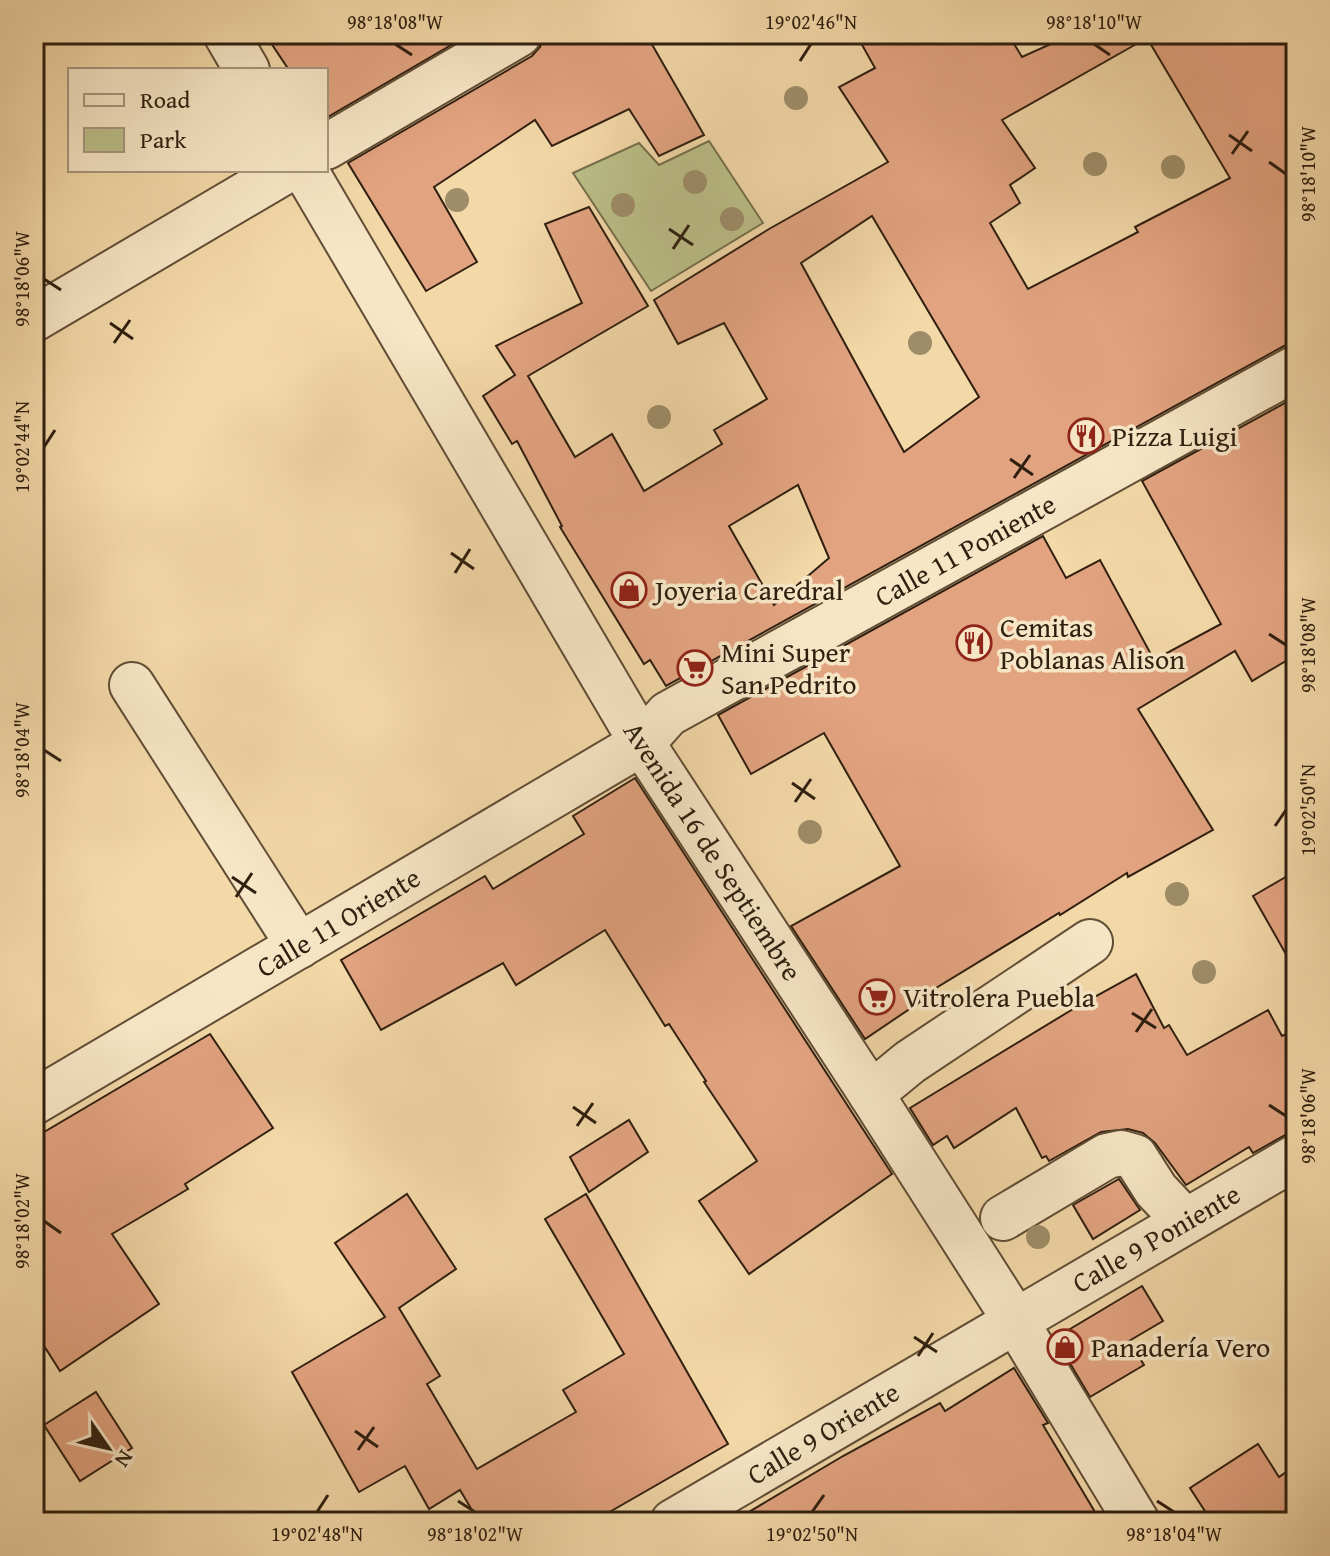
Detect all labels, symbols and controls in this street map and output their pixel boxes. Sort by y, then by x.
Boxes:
text: 98°18'08"W [347,7,443,36]
text: 19°02'46"N [765,7,857,36]
text: 98°18'10"W [1046,7,1142,36]
legend [68,68,328,172]
text: Road [140,82,190,117]
text: Park [140,122,187,157]
text: 98°18'10"W [1293,126,1322,222]
text: 98°18'06"W [7,231,36,327]
text: 19°02'44"N [7,401,36,493]
place label: Pizza Luigi [1112,415,1237,456]
restaurant icon: Pizza Luigi [1067,417,1105,455]
street label: Calle 11 Poniente [867,483,1063,616]
place label: Joyeria Caredral [652,569,844,610]
shop icon: Joyeria Caredral [610,571,648,609]
text: 98°18'08"W [1293,597,1322,693]
place label: Cemitas Poblanas Alison [1000,606,1185,679]
restaurant icon: Cemitas Poblanas Alison [955,624,993,662]
place label: Mini Super San Pedrito [721,631,857,704]
supermarket icon: Mini Super San Pedrito [676,649,714,687]
text: 98°18'04"W [7,702,36,798]
street label: Avenida 16 de Septiembre [614,713,813,988]
text: 19°02'50"N [1293,764,1322,856]
street label: Calle 11 Oriente [248,856,428,987]
place label: Vitrolera Puebla [903,976,1096,1017]
supermarket icon: Vitrolera Puebla [858,978,896,1016]
text: 98°18'06"W [1293,1068,1322,1164]
text: 98°18'02"W [7,1173,36,1269]
street label: Calle 9 Poniente [1064,1173,1247,1302]
place label: Panadería Vero [1091,1326,1270,1367]
shop icon: Panadería Vero [1046,1328,1084,1366]
street label: Calle 9 Oriente [739,1371,907,1494]
north arrow [68,1408,148,1488]
text: N [107,1444,142,1474]
text: 19°02'48"N [271,1519,363,1548]
text: 98°18'02"W [427,1519,523,1548]
text: 19°02'50"N [766,1519,858,1548]
text: 98°18'04"W [1126,1519,1222,1548]

